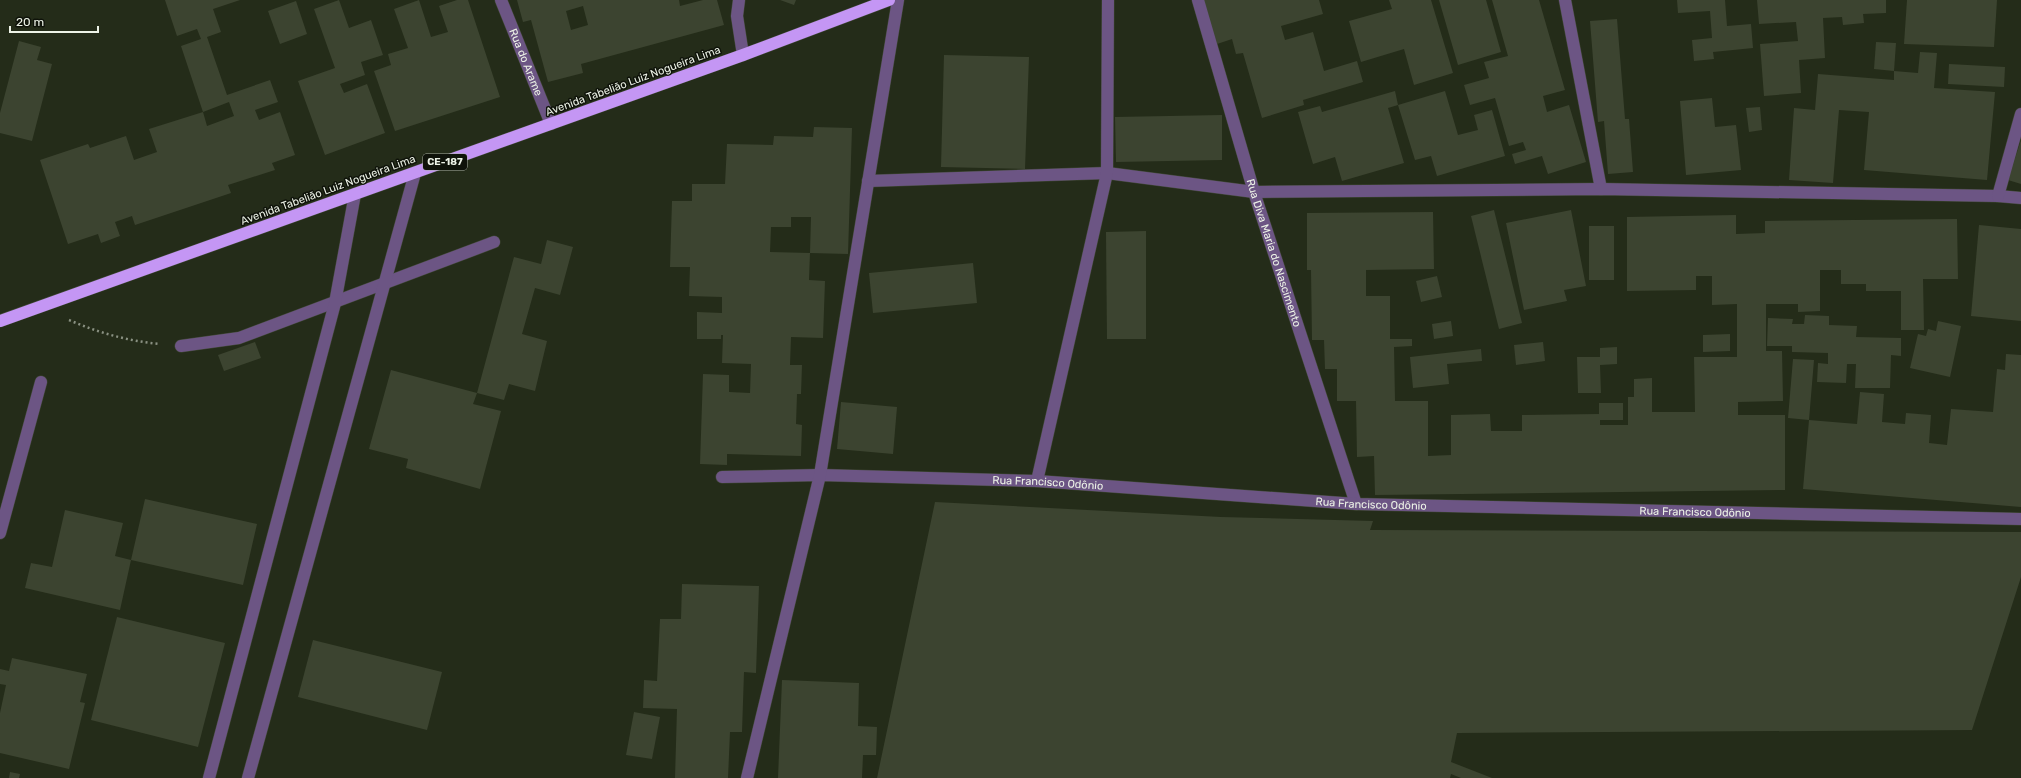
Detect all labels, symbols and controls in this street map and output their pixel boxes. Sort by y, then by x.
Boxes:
scale bar [10,8,98,34]
text: 20 m [16,15,44,29]
street label: Rua do Arame [507,27,545,98]
street label: Avenida Tabelião Luiz Nogueira Lima [544,43,722,119]
street label: Avenida Tabelião Luiz Nogueira Lima [239,152,417,228]
road number: CE-187 [423,154,467,170]
street label: Rua Diva Maria do Nascimento [1244,177,1304,328]
street label: Rua Francisco Odônio [992,473,1104,492]
street label: Rua Francisco Odônio [1315,495,1427,512]
street label: Rua Francisco Odônio [1639,504,1751,519]

